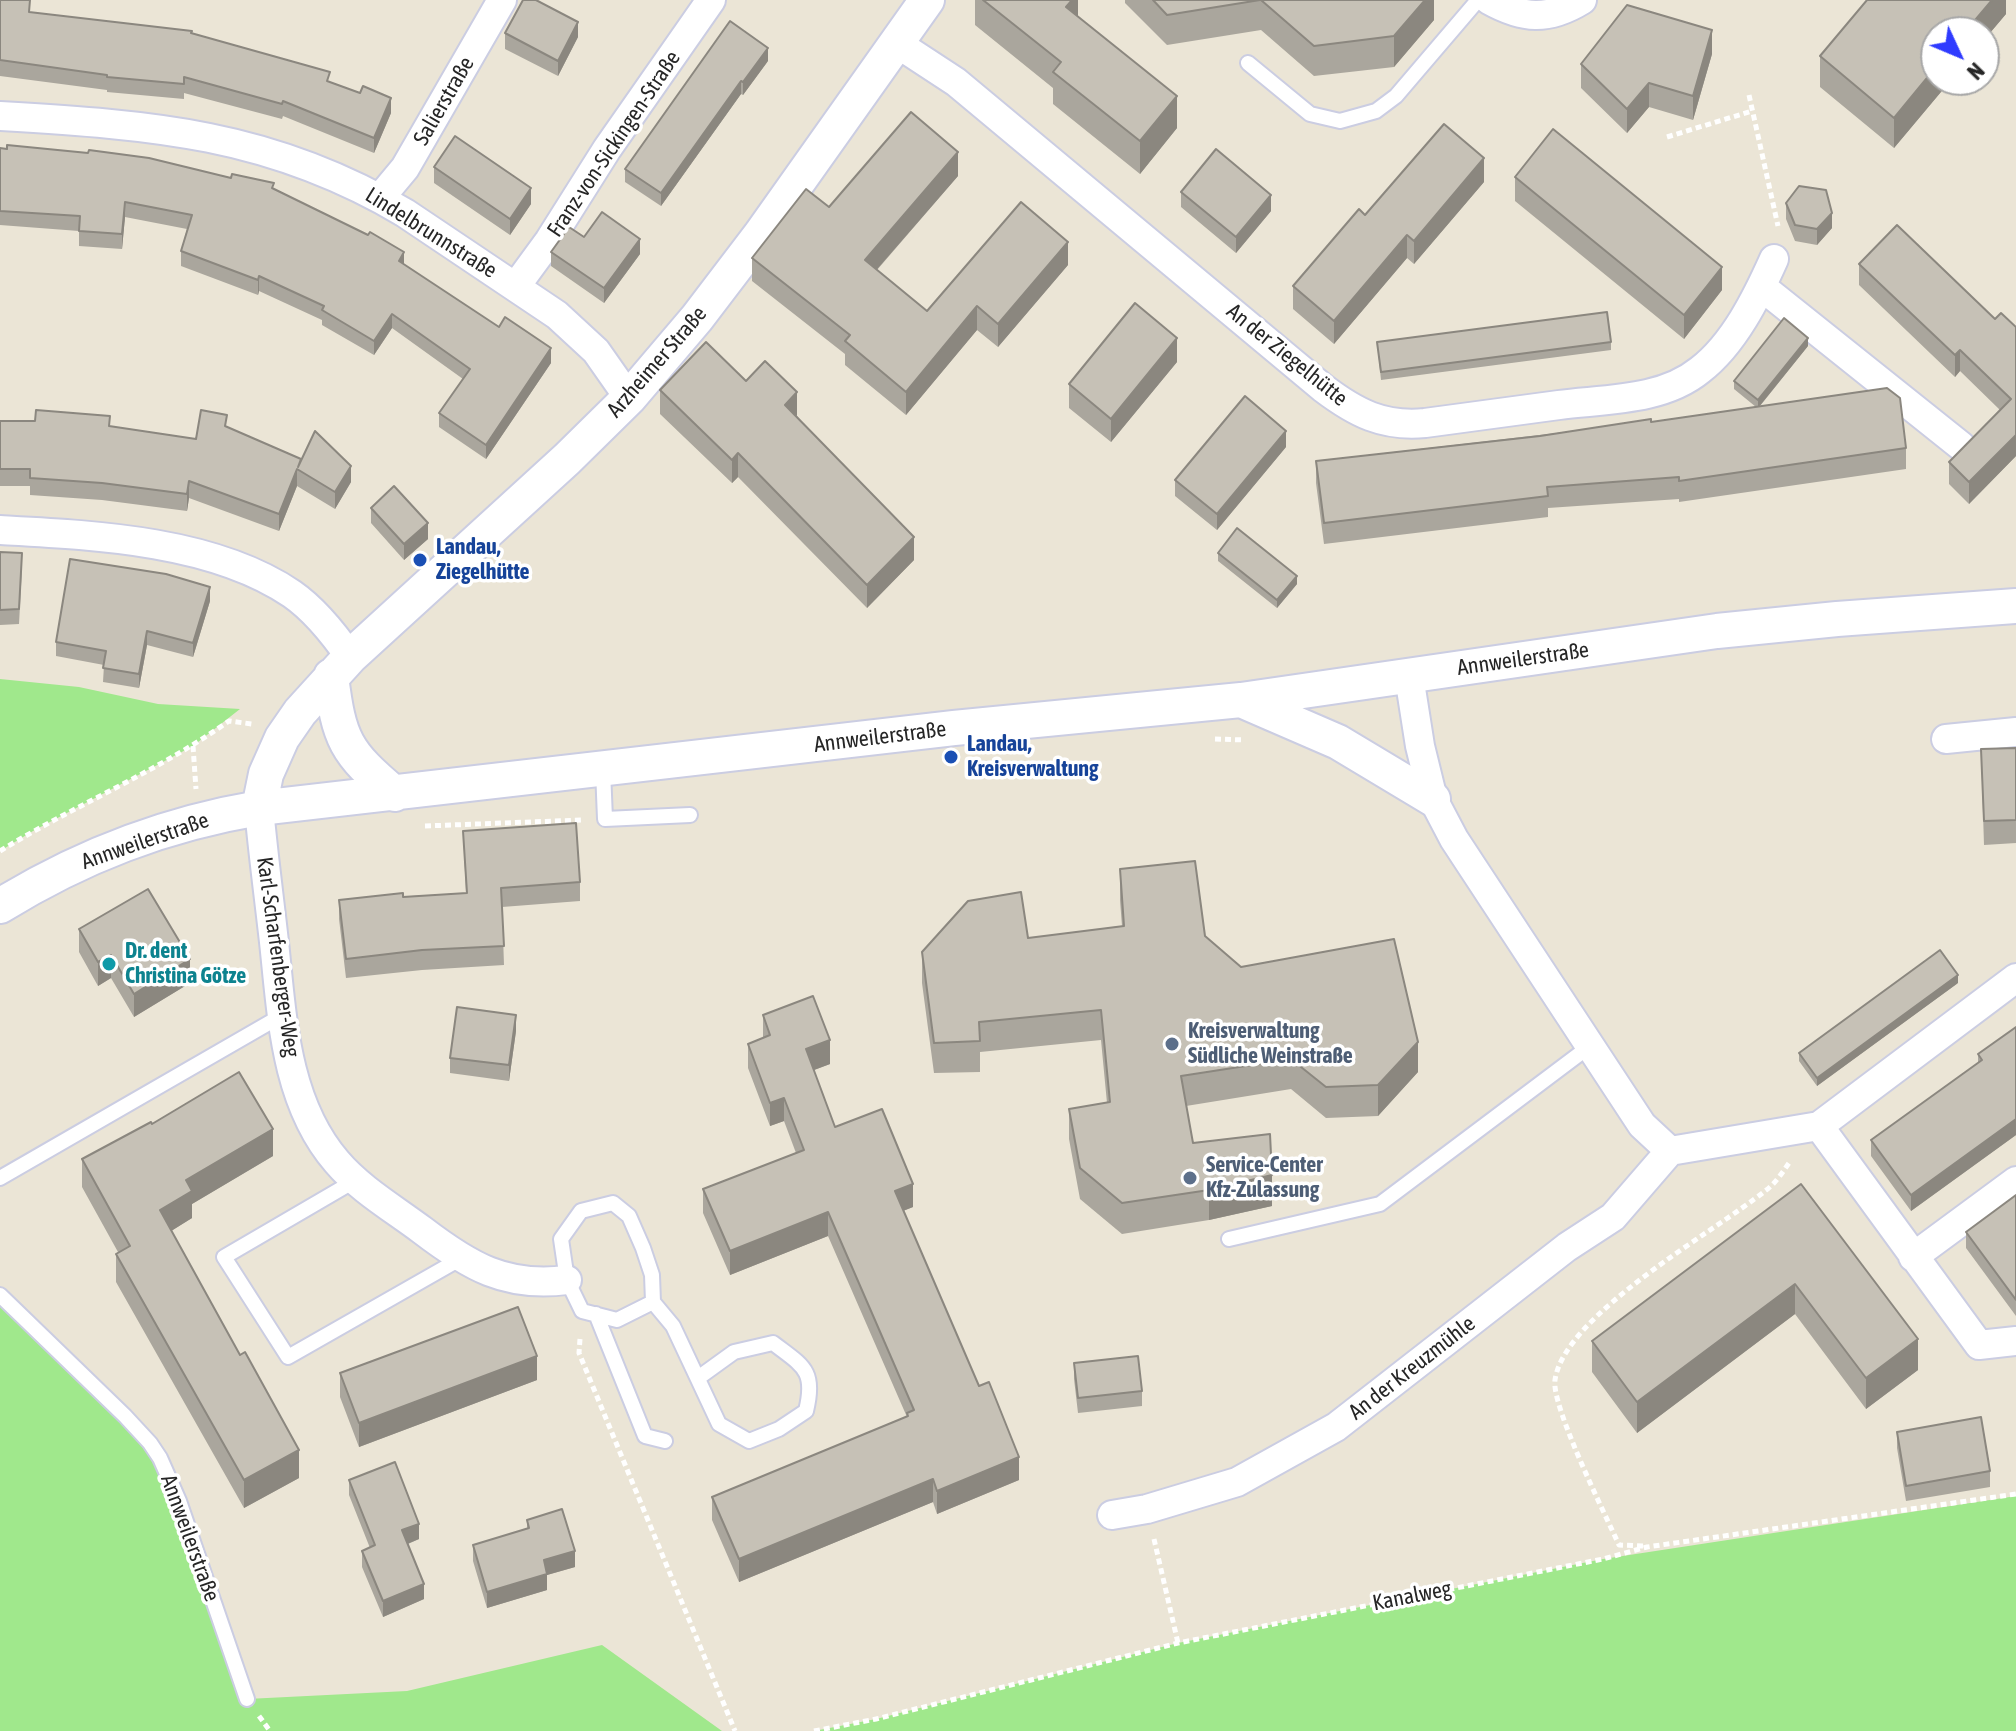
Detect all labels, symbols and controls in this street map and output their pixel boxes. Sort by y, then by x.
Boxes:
north arrow [1920,16,2000,96]
street label: Franz-von-Sickingen-Straße [542,46,686,242]
street label: Salierstraße [408,52,480,150]
text: N [1962,58,1990,85]
street label: Lindelbrunnstraße [360,182,502,284]
street label: An der Ziegelhütte [1221,298,1353,412]
street label: Arzheimer Straße [602,301,712,423]
place label: Landau, Ziegelhütte [436,534,530,586]
marker: Landau, Ziegelhütte [411,551,429,569]
street label: Annweilerstraße [1455,637,1591,681]
street label: Annweilerstraße [812,716,948,758]
place label: Landau, Kreisverwaltung [967,731,1098,782]
marker: Landau, Kreisverwaltung [942,748,960,766]
street label: Annweilerstraße [78,807,212,875]
street label: Karl-Scharfenberger-Weg [251,855,305,1059]
place label: Dr. dent Christina Götze [125,938,246,990]
marker: Dr. dent Christina Götze [100,955,118,973]
place label: Kreisverwaltung Südliche Weinstraße [1188,1018,1353,1070]
marker: Kreisverwaltung Südliche Weinstraße [1163,1035,1181,1053]
place label: Service-Center Kfz-Zulassung [1206,1152,1323,1204]
marker: Service-Center Kfz-Zulassung [1181,1169,1199,1187]
street label: An der Kreuzmühle [1344,1311,1480,1425]
street label: Annweilerstraße [155,1471,225,1605]
street label: Kanalweg [1370,1575,1454,1617]

